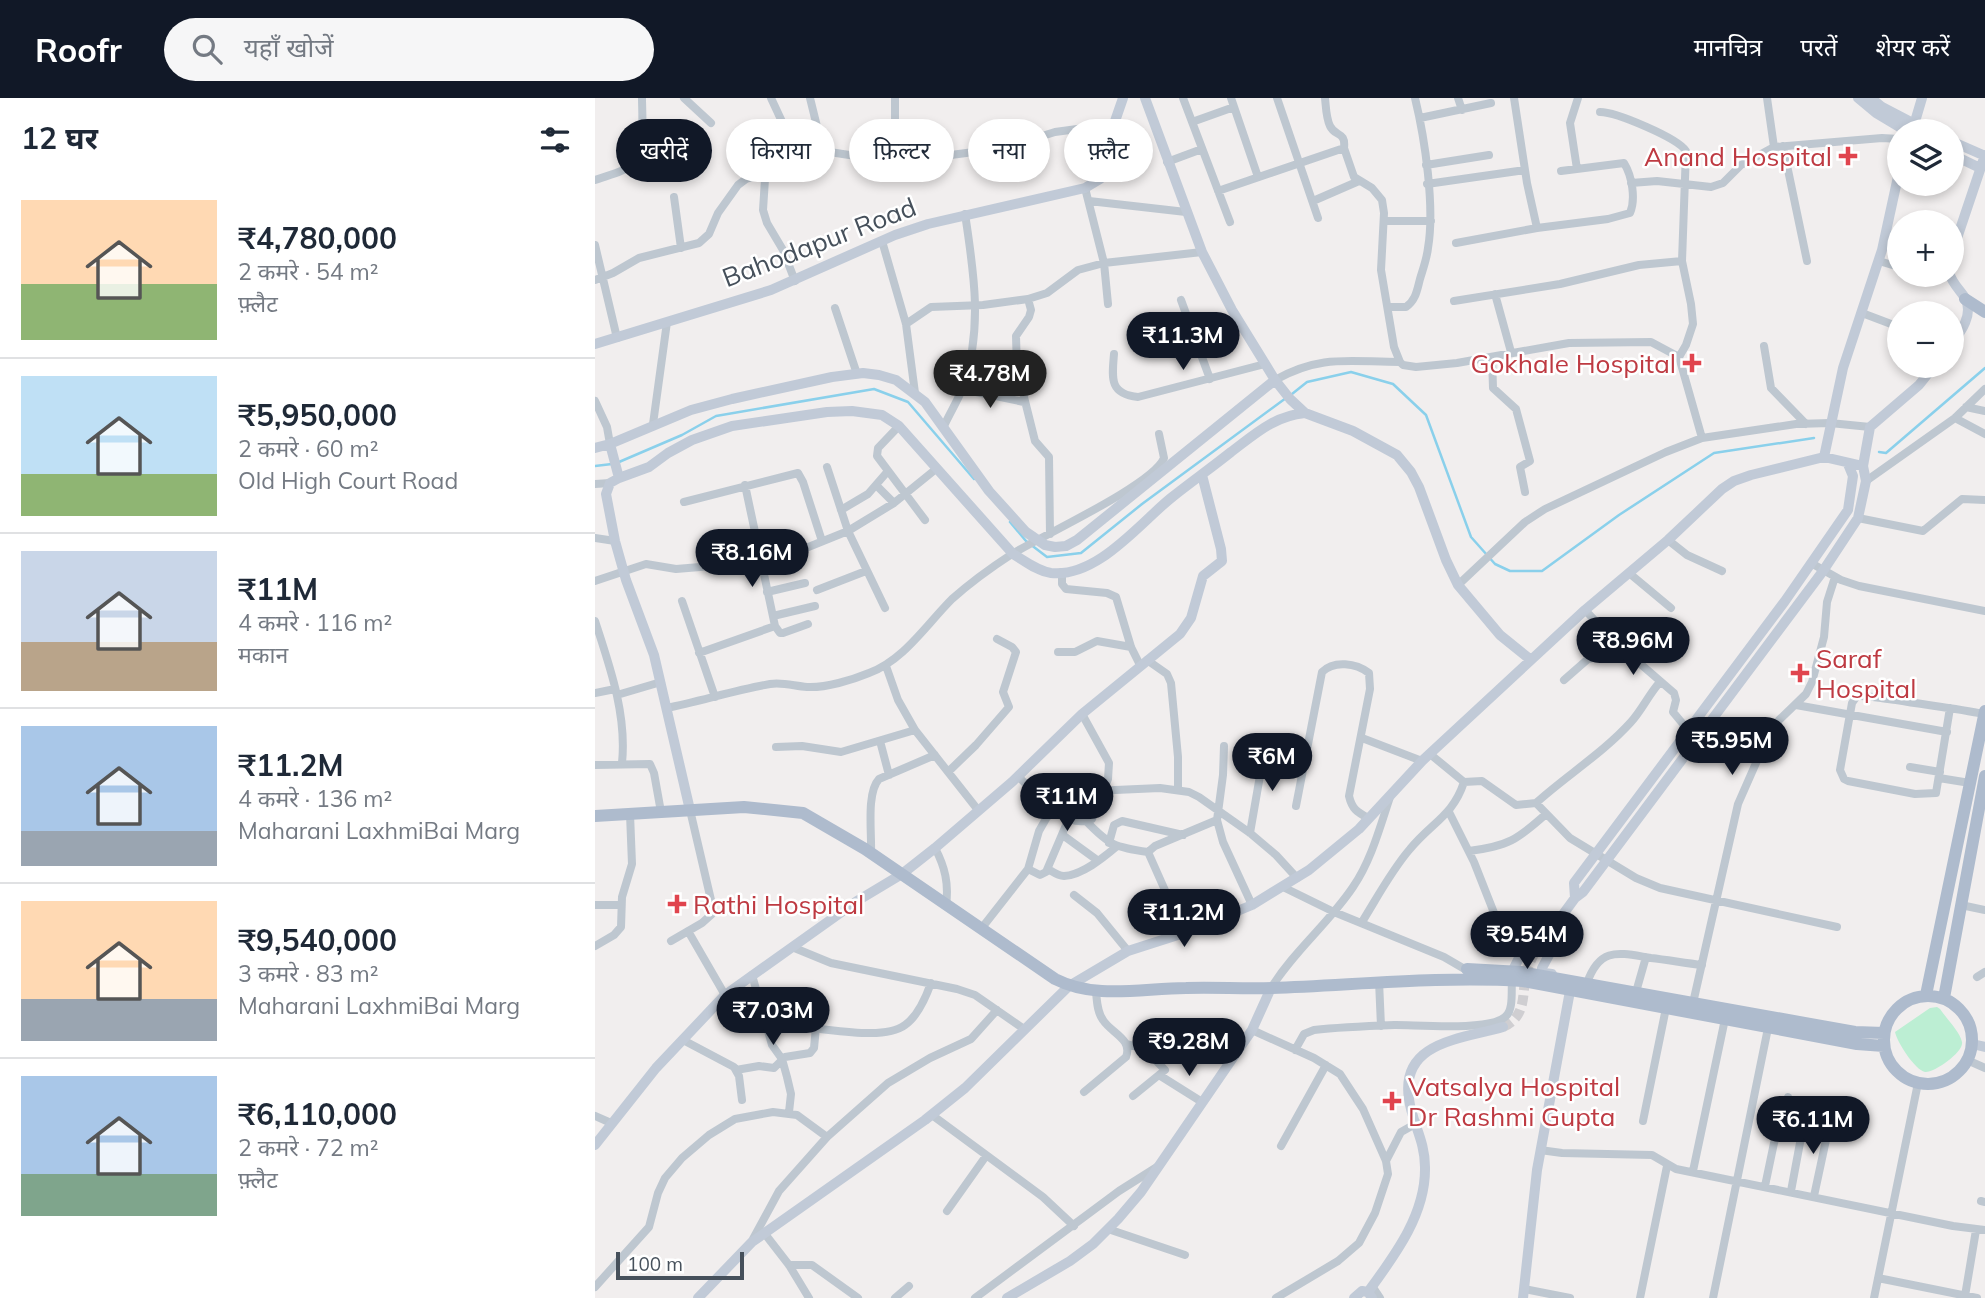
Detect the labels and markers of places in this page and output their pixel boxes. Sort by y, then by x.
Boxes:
place label: Anand Hospital [1644,140,1832,173]
marker: Anand Hospital [1838,146,1858,166]
pin: ₹11.3M [1126,313,1240,372]
place label: Gokhale Hospital [1470,347,1676,380]
pin: ₹4.78M [933,350,1047,410]
marker: Gokhale Hospital [1682,353,1702,373]
pin: ₹8.16M [695,530,809,589]
pin: ₹8.96M [1576,618,1690,677]
place label: Saraf Hospital [1816,642,1916,705]
marker: Saraf Hospital [1790,663,1810,683]
pin: ₹5.95M [1675,718,1789,777]
pin: ₹6M [1238,734,1306,793]
pin: ₹11M [1026,774,1108,833]
place label: Rathi Hospital [693,888,864,921]
pin: ₹11.2M [1127,890,1241,949]
marker: Rathi Hospital [667,894,687,914]
pin: ₹9.54M [1470,912,1584,971]
pin: ₹7.03M [716,988,830,1047]
pin: ₹9.28M [1132,1018,1246,1078]
place label: Vatsalya Hospital Dr Rashmi Gupta [1408,1070,1620,1133]
marker: Vatsalya Hospital Dr Rashmi Gupta [1382,1091,1402,1111]
pin: ₹6.11M [1756,1096,1870,1156]

